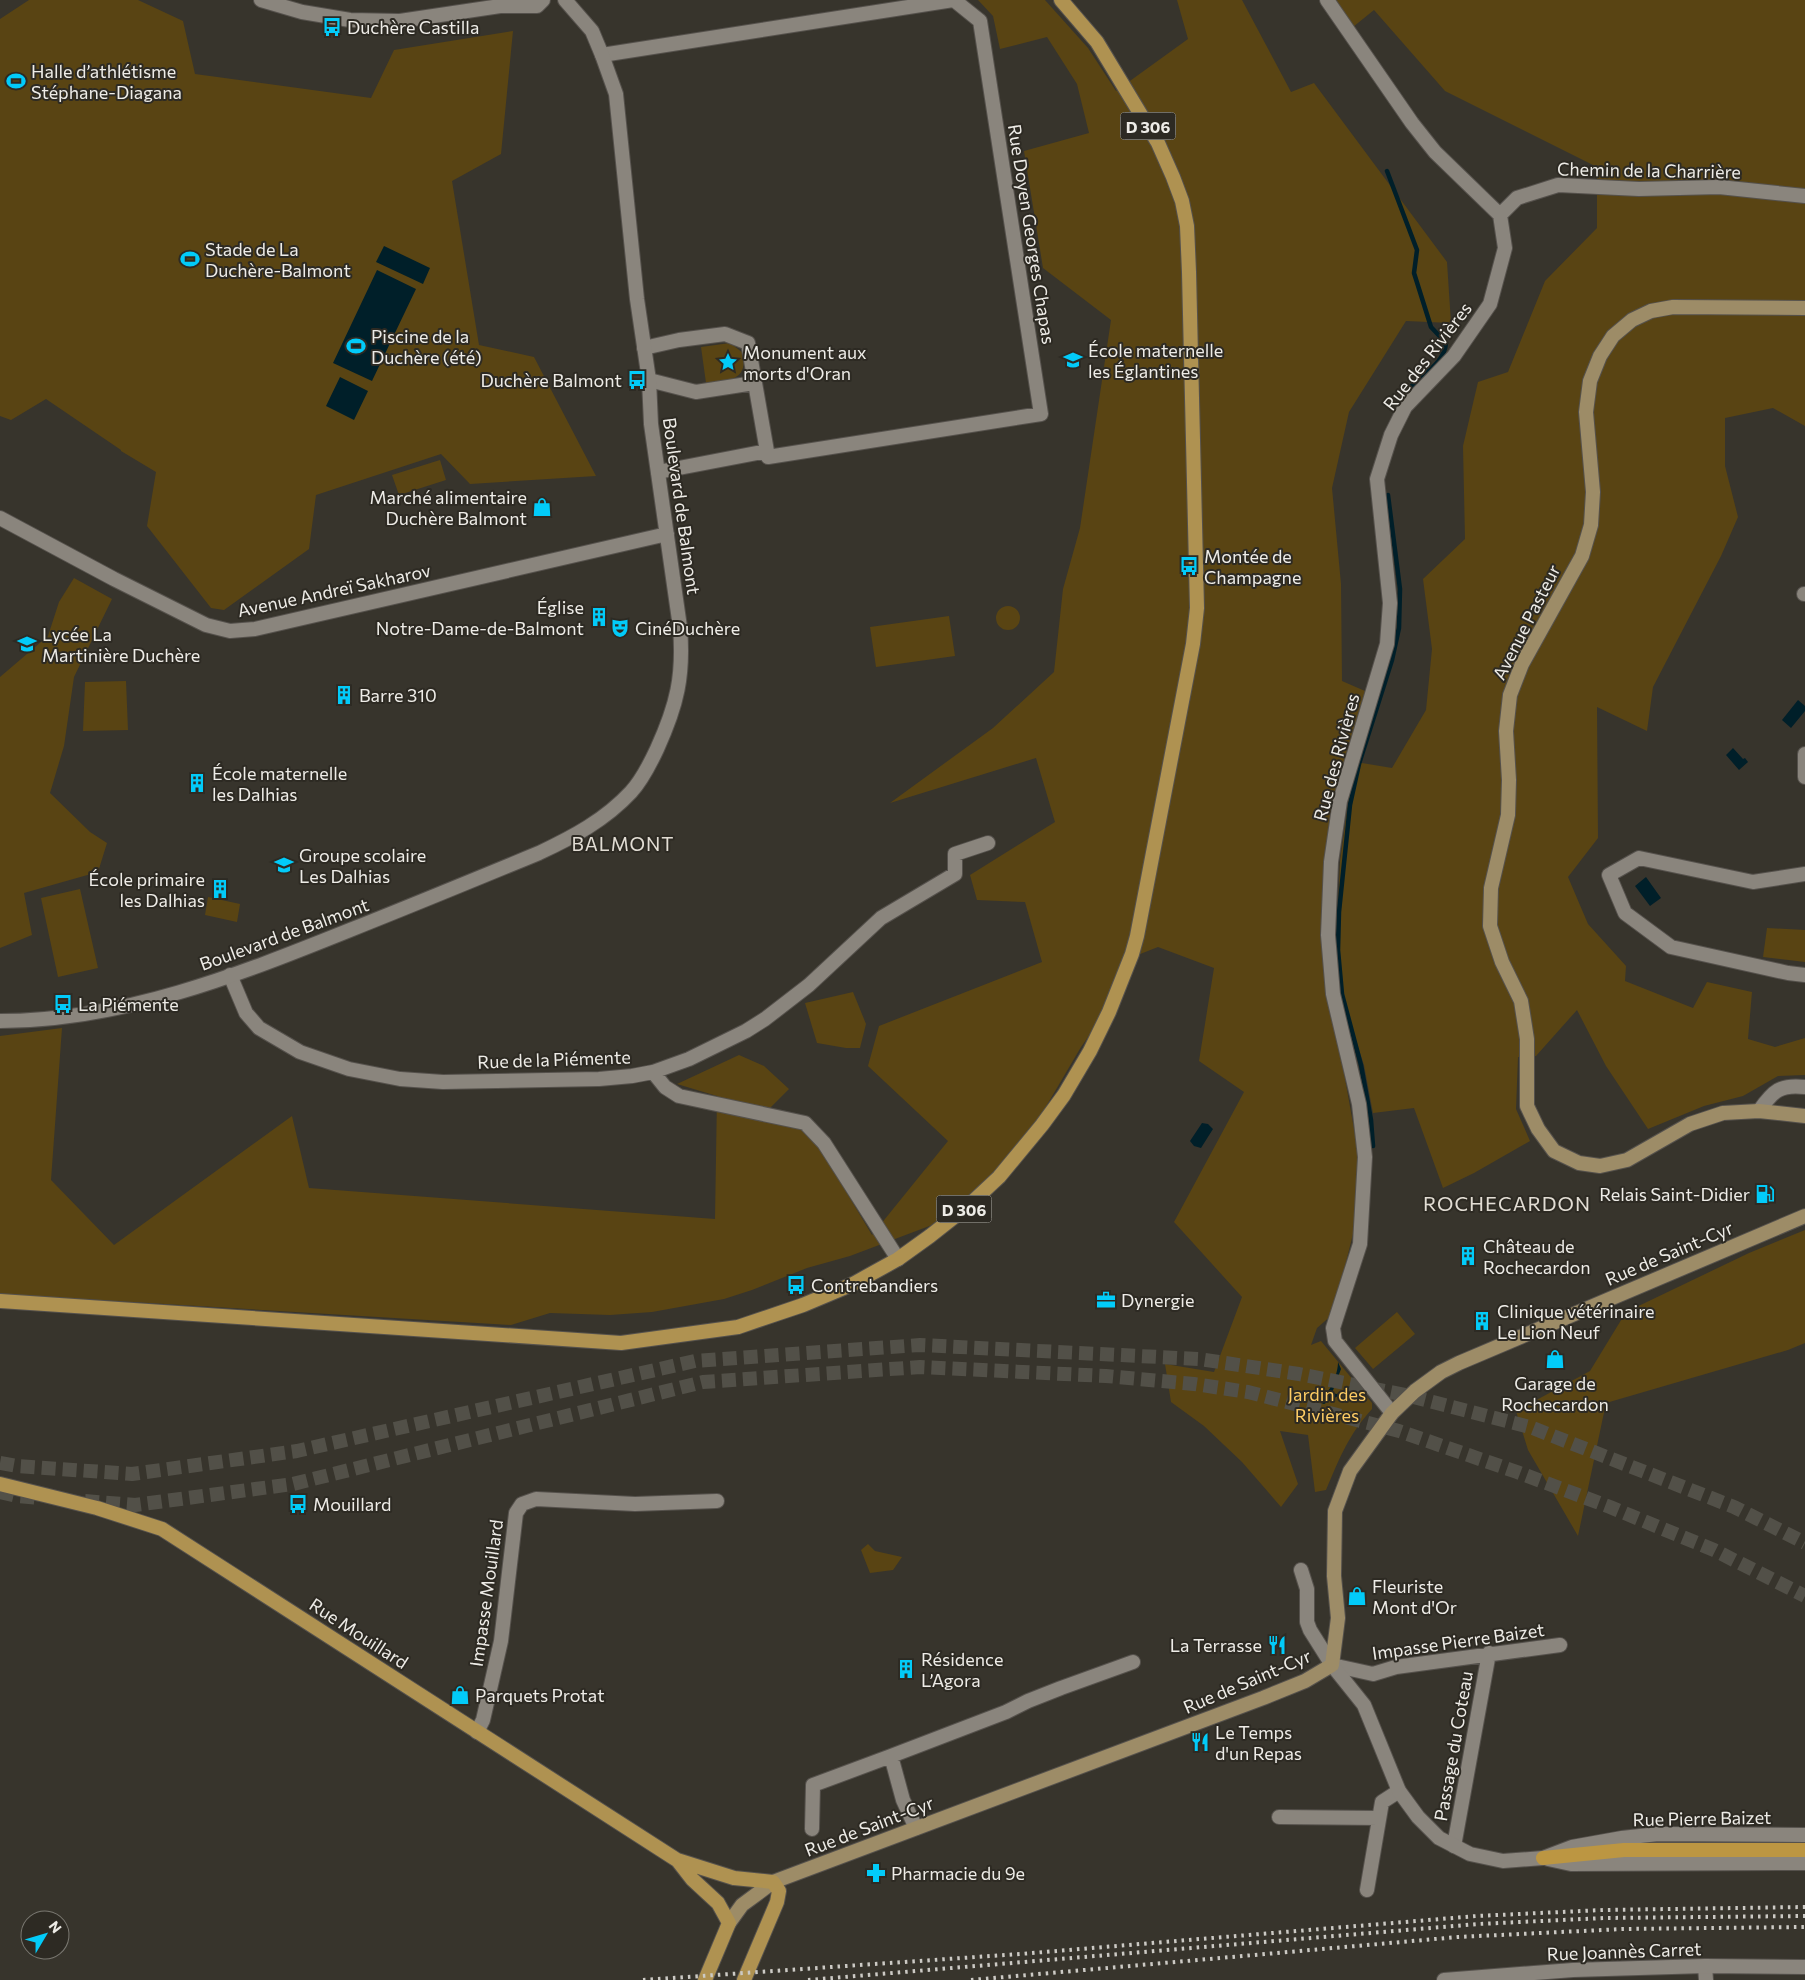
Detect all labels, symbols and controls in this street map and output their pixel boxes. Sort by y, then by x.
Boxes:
bus stop icon: Duchère Castilla [321,16,343,38]
place label: Duchère Castilla [347,16,479,38]
place label: Halle d’athlétisme Stéphane-Diagana [31,60,182,103]
sports icon: Halle d’athlétisme Stéphane-Diagana [5,70,27,92]
road number: D 306 [1120,112,1176,140]
street label: Rue Doyen Georges Chapas [1004,122,1060,346]
street label: Chemin de la Charrière [1557,157,1741,183]
place label: Stade de La Duchère-Balmont [205,238,351,281]
sports icon: Stade de La Duchère-Balmont [179,248,201,270]
street label: Rue des Rivières [1378,298,1476,414]
place label: Piscine de la Duchère (été) [371,325,482,368]
sports icon: Piscine de la Duchère (été) [345,335,367,357]
place label: École maternelle les Églantines [1088,339,1223,382]
place label: Monument aux morts d'Oran [743,341,867,384]
school or university icon: École maternelle les Églantines [1062,349,1084,371]
place icon: Monument aux morts d'Oran [717,351,739,373]
place label: Duchère Balmont [480,369,622,391]
bus stop icon: Duchère Balmont [626,369,648,391]
street label: Boulevard de Balmont [659,416,705,596]
place label: Marché alimentaire Duchère Balmont [370,486,527,529]
shop icon: Marché alimentaire Duchère Balmont [531,496,553,518]
place label: Montée de Champagne [1204,545,1301,588]
bus stop icon: Montée de Champagne [1178,555,1200,577]
street label: Avenue Andreï Sakharov [235,559,433,621]
street label: Avenue Pasteur [1488,561,1564,683]
place label: Église Notre-Dame-de-Balmont [376,596,584,639]
building icon: Église Notre-Dame-de-Balmont [588,606,610,628]
theatre icon: CinéDuchère [609,617,631,639]
place label: CinéDuchère [635,617,740,639]
place label: Lycée La Martinière Duchère [42,623,200,666]
school or university icon: Lycée La Martinière Duchère [16,633,38,655]
building icon: Barre 310 [333,684,355,706]
place label: Barre 310 [359,684,437,706]
street label: Rue des Rivières [1308,691,1364,823]
place label: École maternelle les Dalhias [212,762,347,805]
building icon: École maternelle les Dalhias [186,772,208,794]
district label: BALMONT [571,832,675,855]
place label: Groupe scolaire Les Dalhias [299,844,426,887]
school or university icon: Groupe scolaire Les Dalhias [273,854,295,876]
place label: École primaire les Dalhias [89,868,205,911]
building icon: École primaire les Dalhias [209,878,231,900]
street label: Boulevard de Balmont [196,893,372,975]
bus stop icon: La Piémente [52,993,74,1015]
place label: La Piémente [78,993,179,1015]
street label: Rue de la Piémente [477,1045,631,1073]
place label: Relais Saint-Didier [1599,1183,1750,1205]
fuel station icon: Relais Saint-Didier [1754,1183,1776,1205]
district label: ROCHECARDON [1423,1191,1591,1215]
road number: D 306 [936,1196,992,1222]
street label: Rue de Saint-Cyr [1602,1216,1736,1290]
place label: Château de Rochecardon [1483,1235,1591,1278]
building icon: Château de Rochecardon [1457,1245,1479,1267]
bus stop icon: Contrebandiers [785,1274,807,1296]
place label: Contrebandiers [811,1274,938,1296]
office icon: Dynergie [1095,1289,1117,1311]
place label: Dynergie [1121,1289,1194,1311]
place label: Clinique vétérinaire Le Lion Neuf [1497,1300,1655,1343]
building icon: Clinique vétérinaire Le Lion Neuf [1471,1310,1493,1332]
shop icon: Garage de Rochecardon [1544,1348,1566,1370]
place label: Garage de Rochecardon [1501,1372,1609,1415]
park label: Jardin des Rivières [1288,1383,1366,1426]
bus stop icon: Mouillard [287,1493,309,1515]
place label: Mouillard [313,1493,391,1515]
street label: Impasse Mouillard [465,1518,507,1668]
place label: Fleuriste Mont d'Or [1372,1575,1457,1618]
shop icon: Fleuriste Mont d'Or [1346,1585,1368,1607]
street label: Rue Mouillard [305,1593,413,1673]
street label: Impasse Pierre Baizet [1370,1618,1546,1664]
place label: La Terrasse [1170,1634,1262,1656]
restaurant icon: La Terrasse [1266,1634,1288,1656]
street label: Rue de Saint-Cyr [1180,1644,1314,1718]
place label: Résidence L’Agora [921,1648,1003,1691]
building icon: Résidence L’Agora [895,1658,917,1680]
street label: Passage du Coteau [1429,1669,1477,1823]
shop icon: Parquets Protat [449,1684,471,1706]
place label: Parquets Protat [475,1684,605,1706]
place label: Le Temps d'un Repas [1215,1721,1302,1764]
restaurant icon: Le Temps d'un Repas [1189,1731,1211,1753]
street label: Rue de Saint-Cyr [801,1791,937,1861]
street label: Rue Pierre Baizet [1632,1806,1772,1830]
pharmacy icon: Pharmacie du 9e [865,1862,887,1884]
place label: Pharmacie du 9e [891,1862,1025,1884]
north arrow [20,1910,70,1960]
text: N [46,1917,66,1936]
street label: Rue Joannès Carret [1546,1937,1702,1965]

